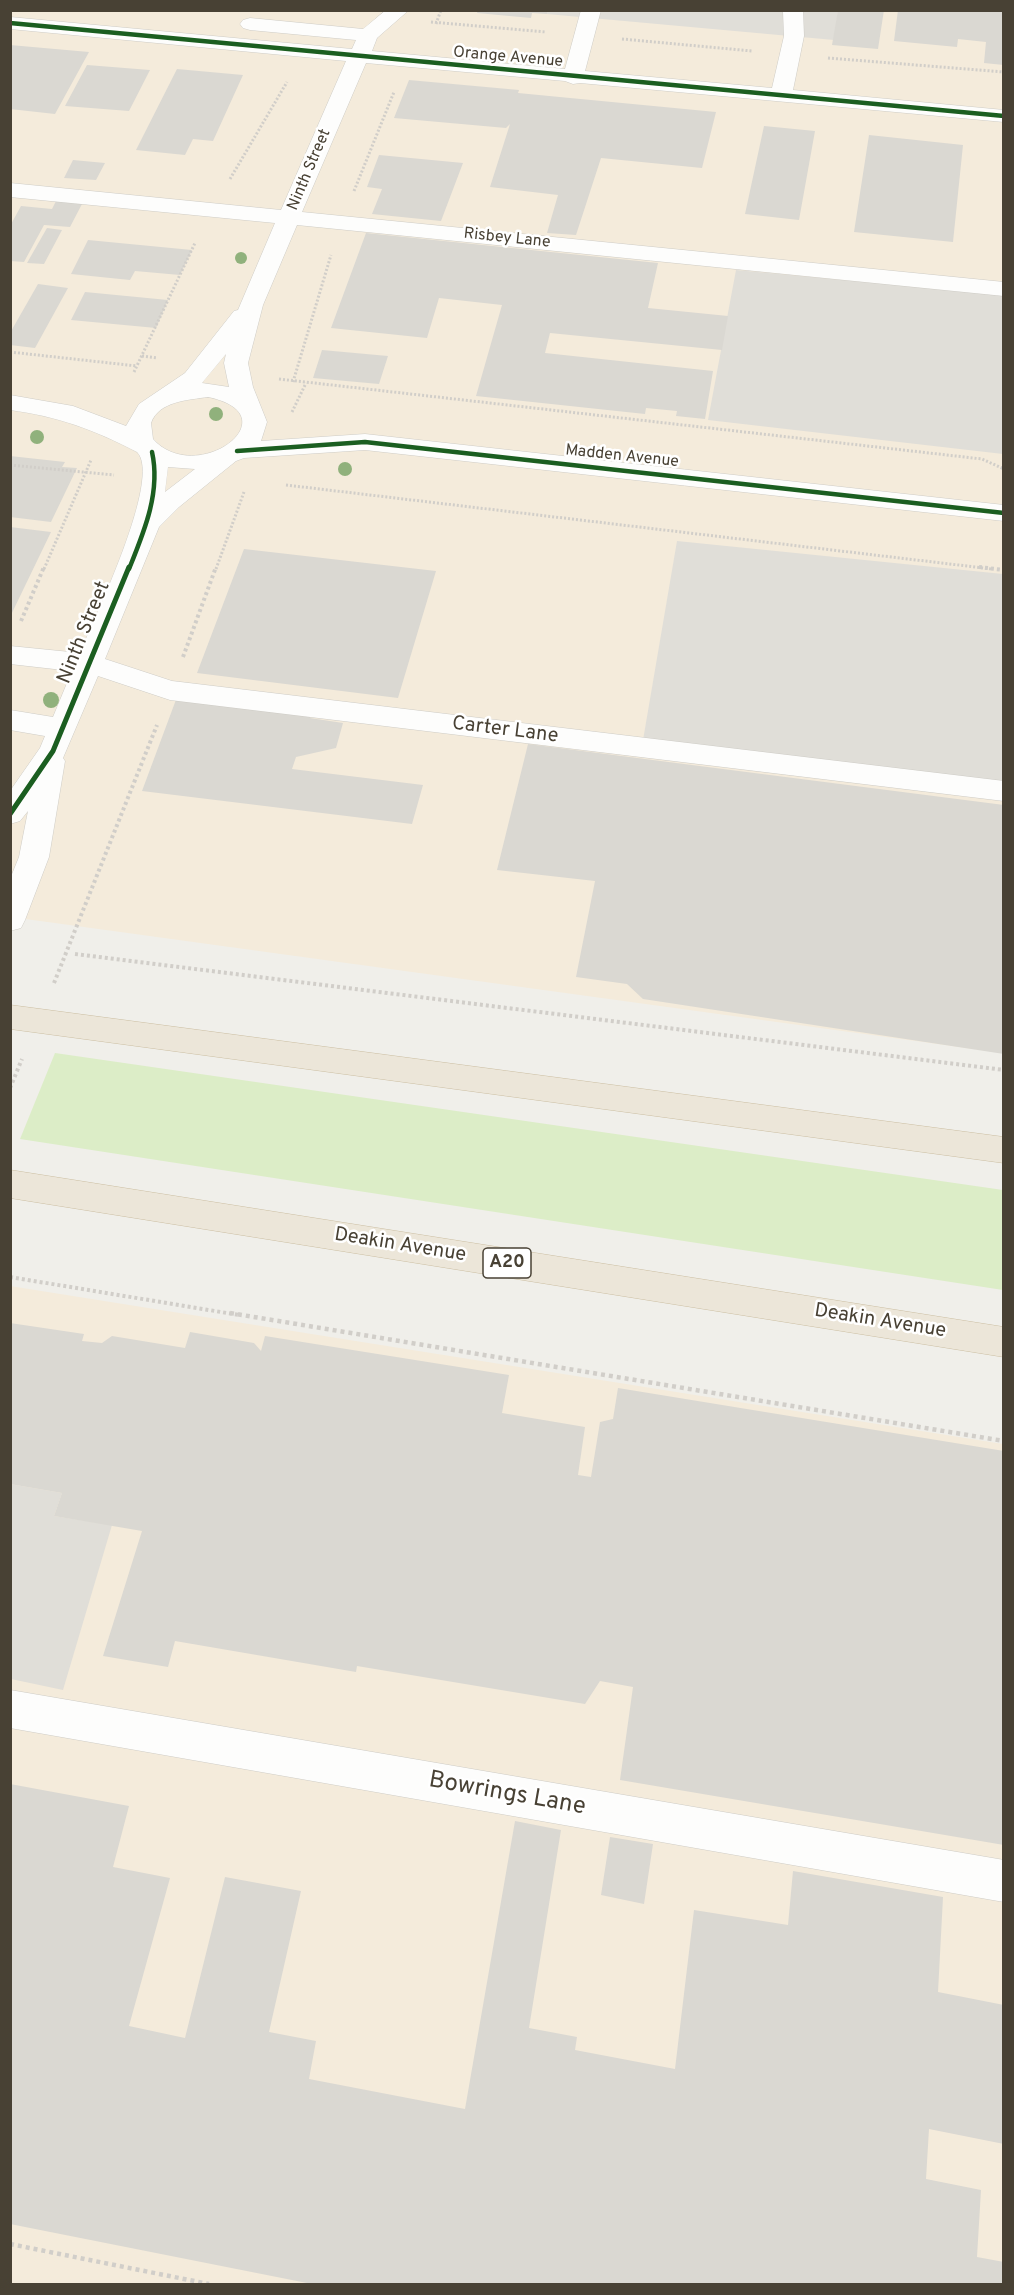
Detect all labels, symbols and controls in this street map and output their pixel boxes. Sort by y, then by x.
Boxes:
street label: Orange Avenue [452,44,564,72]
street label: Ninth Street [284,126,336,214]
street label: Risbey Lane [463,225,551,253]
street label: Madden Avenue [564,441,680,473]
street label: Ninth Street [54,578,116,688]
street label: Carter Lane [450,713,560,749]
street label: Deakin Avenue [332,1224,468,1268]
road number: A20 [483,1248,531,1278]
street label: Deakin Avenue [812,1300,948,1344]
street label: Bowrings Lane [426,1767,588,1823]

